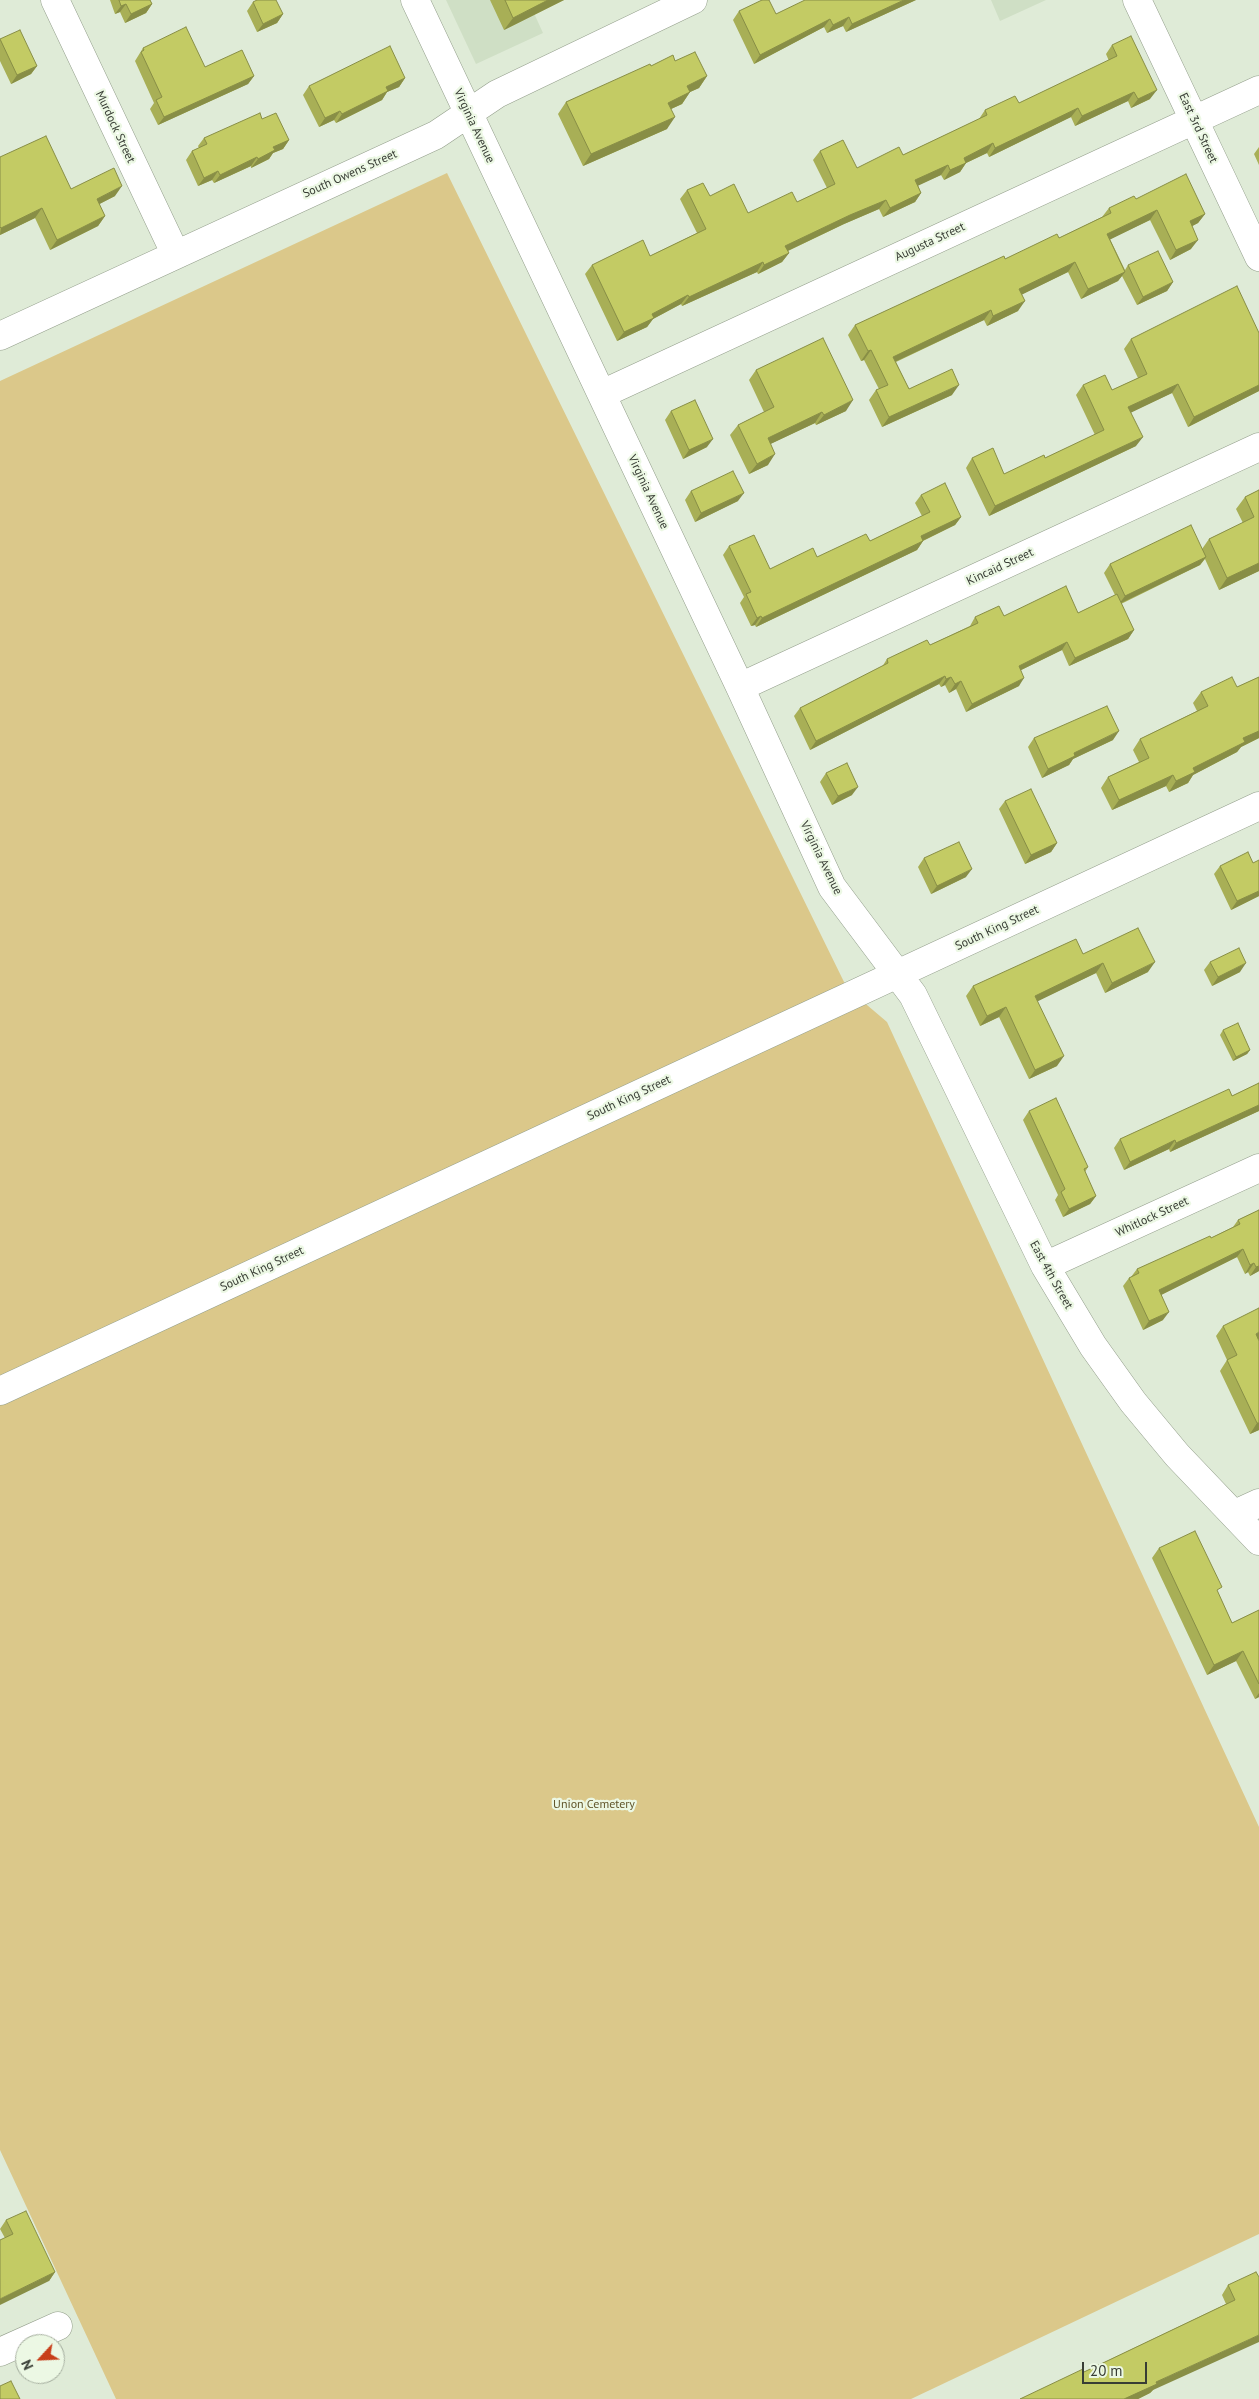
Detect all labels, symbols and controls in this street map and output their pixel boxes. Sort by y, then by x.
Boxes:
street label: Virginia Avenue [451,87,497,165]
street label: Murdock Street [92,89,138,165]
street label: East 3rd Street [1175,91,1221,165]
street label: South Owens Street [301,147,399,201]
street label: Augusta Street [893,220,967,264]
street label: Virginia Avenue [625,453,671,531]
street label: Kincaid Street [964,545,1036,589]
street label: Virginia Avenue [797,819,845,897]
street label: South King Street [953,902,1041,954]
street label: South King Street [585,1072,673,1124]
street label: Whitlock Street [1113,1194,1191,1240]
street label: East 4th Street [1026,1238,1076,1312]
street label: South King Street [218,1243,306,1295]
park label: Union Cemetery [553,1798,635,1812]
north arrow [15,2334,65,2384]
scale bar [1084,2352,1149,2384]
text: N [17,2357,37,2373]
text: 20 m [1090,2361,1123,2380]

